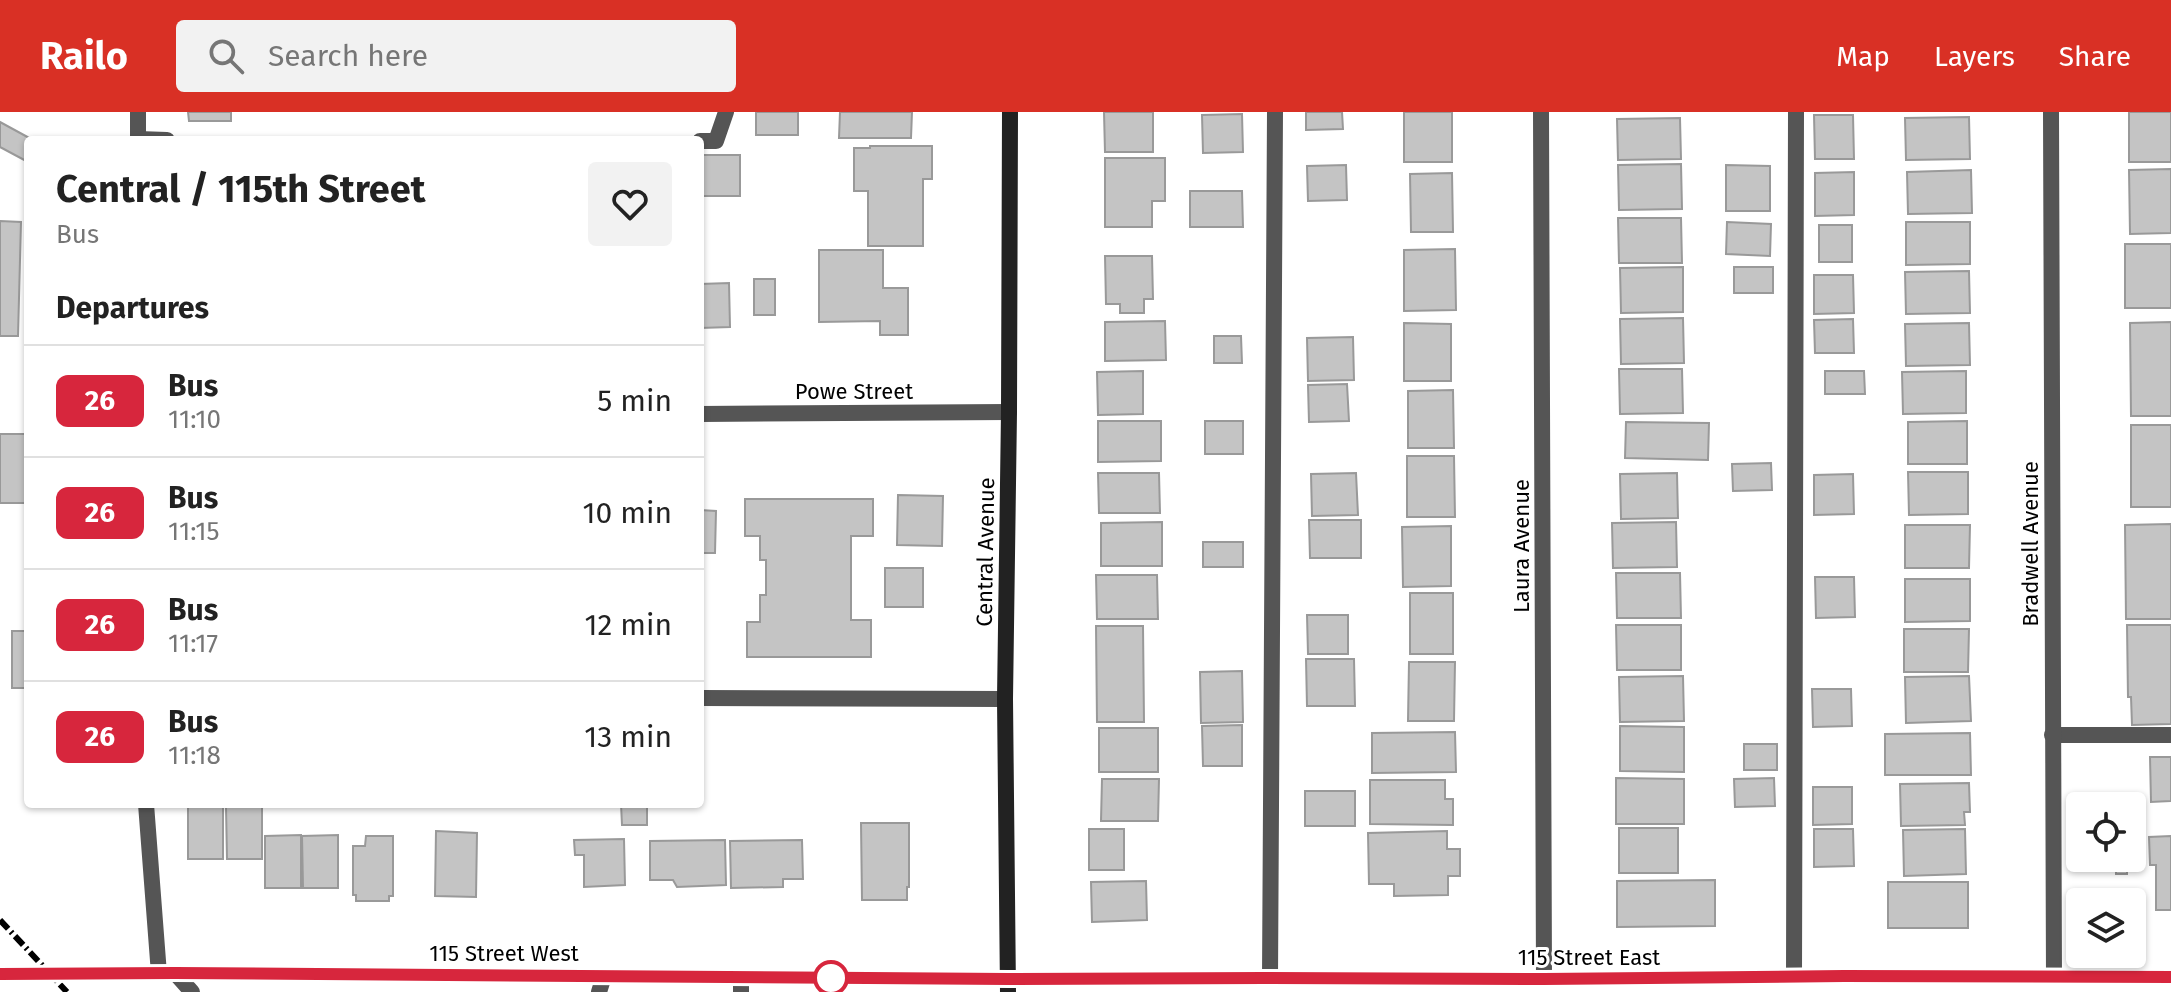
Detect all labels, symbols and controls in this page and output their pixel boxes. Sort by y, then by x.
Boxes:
search box [176,20,736,92]
text: Railo [40,33,128,79]
icon: search [204,34,248,78]
text: Search here [268,38,428,74]
text: Map [1836,40,1890,73]
text: Layers [1934,40,2015,73]
text: Share [2059,40,2131,73]
button: heart [588,162,672,246]
text: Central / 115th Street [56,166,425,212]
text: Bus [56,219,99,250]
text: Departures [56,290,209,326]
text: Bus [168,368,218,404]
street label: Powe Street [795,378,913,405]
text: 5 min [597,383,672,419]
text: 26 [85,384,115,417]
text: 11:10 [168,404,221,435]
street label: Bradwell Avenue [2017,461,2044,627]
street label: Central Avenue [971,477,1000,627]
street label: Laura Avenue [1508,479,1535,613]
text: Bus [168,480,218,516]
text: 10 min [583,495,672,531]
text: 26 [85,496,115,529]
text: 11:15 [168,516,220,547]
text: Bus [168,592,218,628]
text: 12 min [584,607,672,643]
text: 26 [85,608,115,641]
text: 11:17 [168,628,218,659]
text: Bus [168,704,218,740]
text: 13 min [584,719,672,755]
text: 26 [85,720,115,753]
text: 11:18 [168,740,221,771]
map controls [2066,792,2146,968]
button: locate [2066,792,2146,872]
button: layers [2066,888,2146,968]
street label: 115 Street West [429,940,579,967]
street label: 115 Street East [1518,944,1660,971]
unlabelled marker [814,961,848,992]

